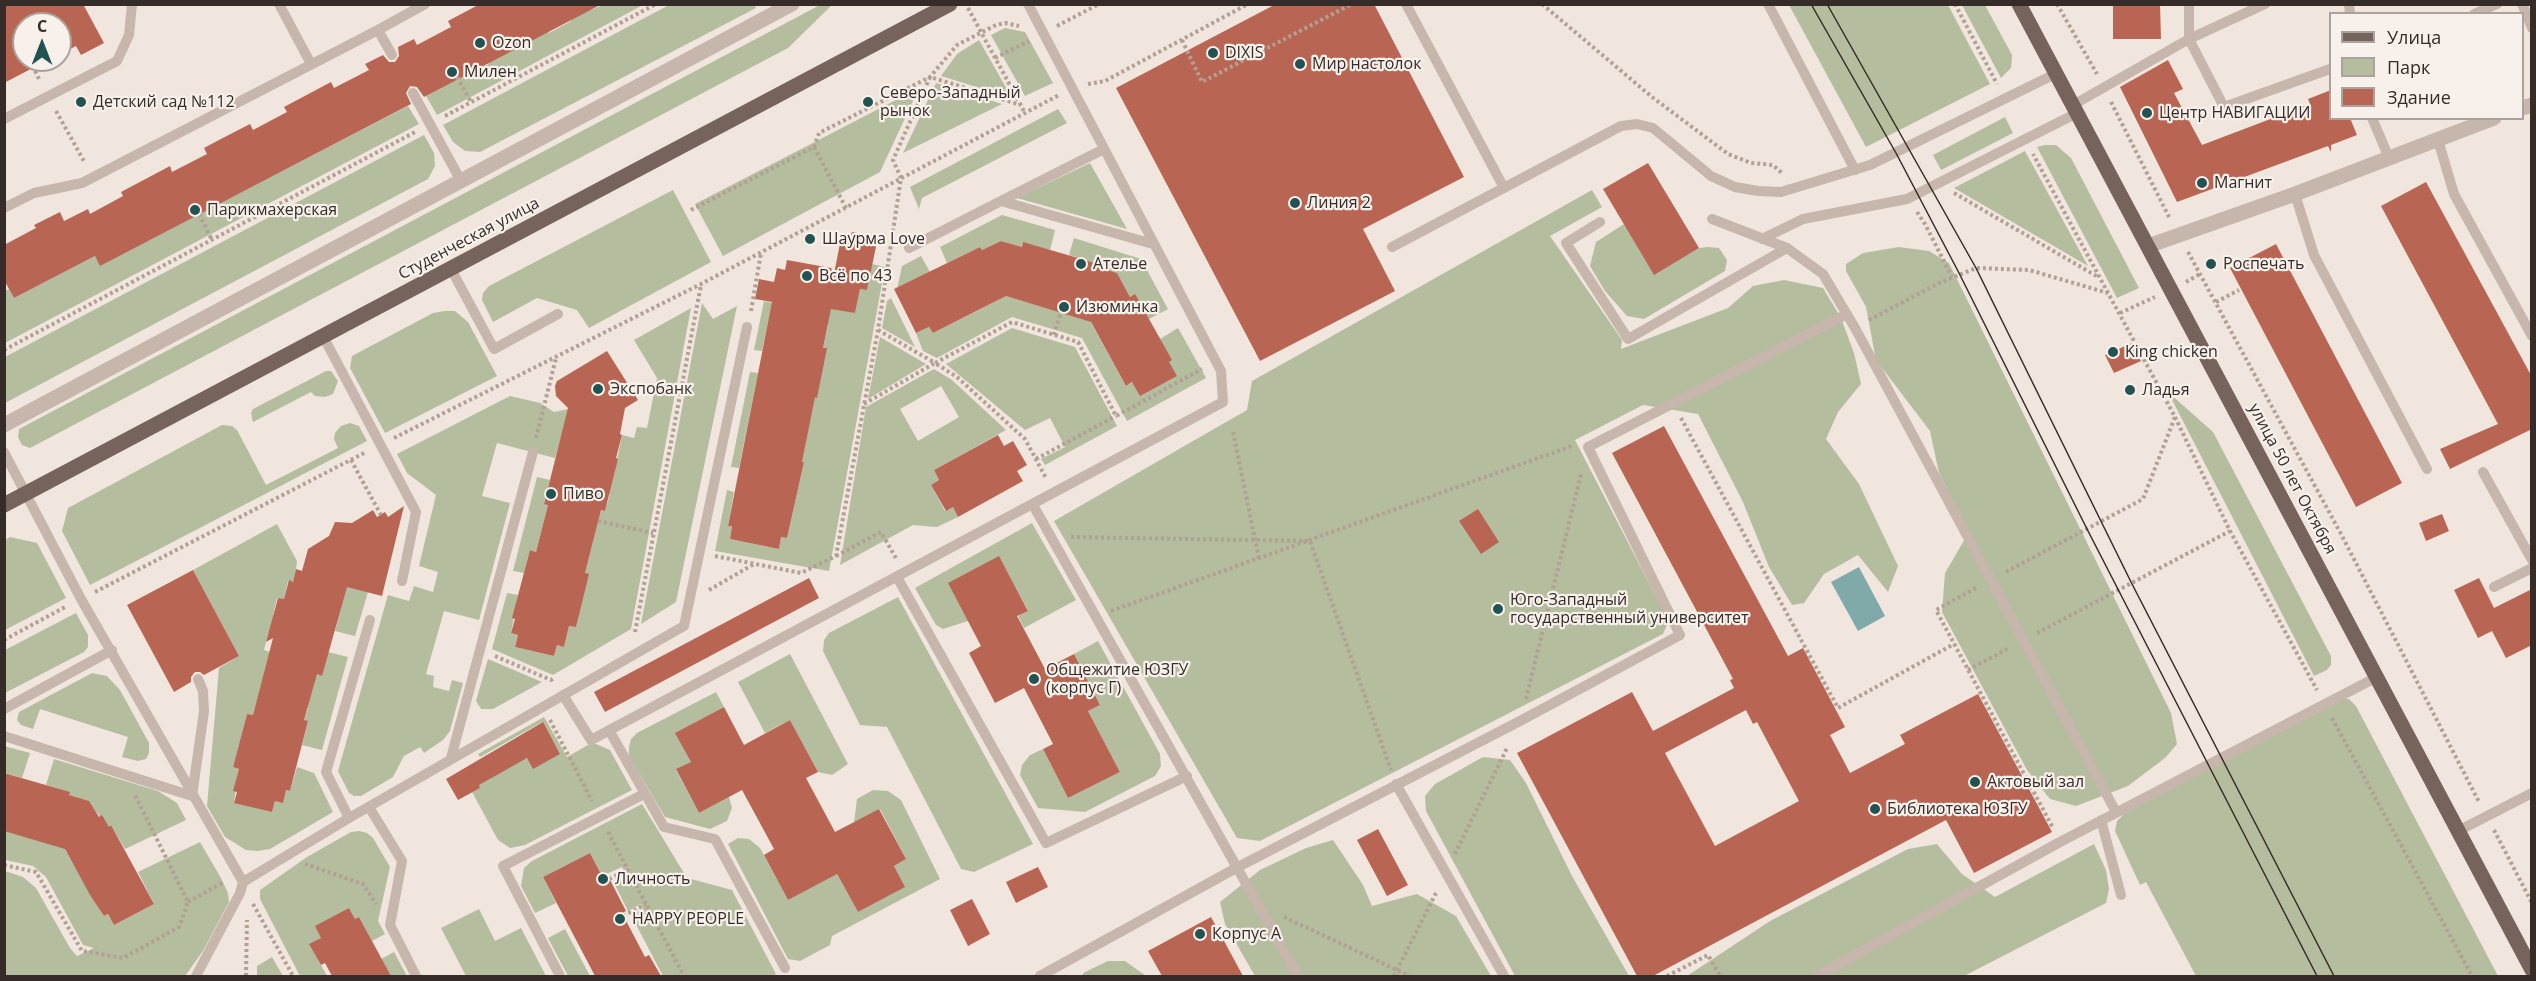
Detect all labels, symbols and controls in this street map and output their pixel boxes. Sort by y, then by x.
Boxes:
north arrow [12,12,72,72]
legend [2329,12,2524,120]
text: С [37,15,47,37]
text: Улица [2387,25,2441,49]
place label: Ozon [492,33,531,53]
marker: Ozon [473,36,487,50]
place label: DIXIS [1225,43,1264,63]
marker: DIXIS [1206,46,1220,60]
place label: Мир настолок [1312,54,1421,74]
text: Парк [2387,55,2430,79]
marker: Мир настолок [1293,57,1307,71]
place label: Милен [464,62,517,82]
marker: Милен [445,65,459,79]
place label: Северо-Западный рынок [880,83,1021,121]
text: Здание [2387,85,2451,109]
place label: Детский сад №112 [93,92,235,112]
marker: Детский сад №112 [74,95,88,109]
marker: Северо-Западный рынок [861,95,875,109]
place label: Центр НАВИГАЦИИ [2159,103,2310,123]
marker: Центр НАВИГАЦИИ [2140,106,2154,120]
place label: Магнит [2214,173,2272,193]
marker: Магнит [2195,176,2209,190]
place label: Линия 2 [1307,193,1371,213]
street label: Студенческая улица [395,194,543,284]
marker: Линия 2 [1288,196,1302,210]
place label: Парикмахерская [207,200,337,220]
marker: Парикмахерская [188,203,202,217]
place label: Шаурма Love [822,229,925,249]
marker: Шаурма Love [803,232,817,246]
place label: Ателье [1093,254,1147,274]
place label: Роспечать [2223,254,2304,274]
marker: Ателье [1074,257,1088,271]
marker: Роспечать [2204,257,2218,271]
place label: Всё по 43 [819,266,892,286]
marker: Всё по 43 [800,269,814,283]
place label: Изюминка [1076,297,1158,317]
marker: Изюминка [1057,300,1071,314]
place label: King chicken [2125,342,2218,362]
marker: King chicken [2106,345,2120,359]
place label: Экспобанк [610,379,692,399]
place label: Ладья [2142,380,2190,400]
marker: Экспобанк [591,382,605,396]
marker: Ладья [2123,383,2137,397]
street label: улица 50 лет Октября [2244,400,2340,558]
place label: Пиво [563,484,604,504]
marker: Пиво [544,487,558,501]
place label: Юго-Западный государственный университет [1510,590,1748,628]
marker: Юго-Западный государственный университет [1491,602,1505,616]
place label: Общежитие ЮЗГУ (корпус Г) [1046,660,1188,698]
marker: Общежитие ЮЗГУ (корпус Г) [1027,672,1041,686]
place label: Актовый зал [1987,772,2084,792]
marker: Актовый зал [1968,775,1982,789]
place label: Библиотека ЮЗГУ [1887,799,2028,819]
marker: Библиотека ЮЗГУ [1868,802,1882,816]
place label: Личность [615,869,691,889]
marker: Личность [596,872,610,886]
place label: HAPPY PEOPLE [632,909,744,929]
marker: HAPPY PEOPLE [613,912,627,926]
place label: Корпус А [1212,924,1281,944]
marker: Корпус А [1193,927,1207,941]

